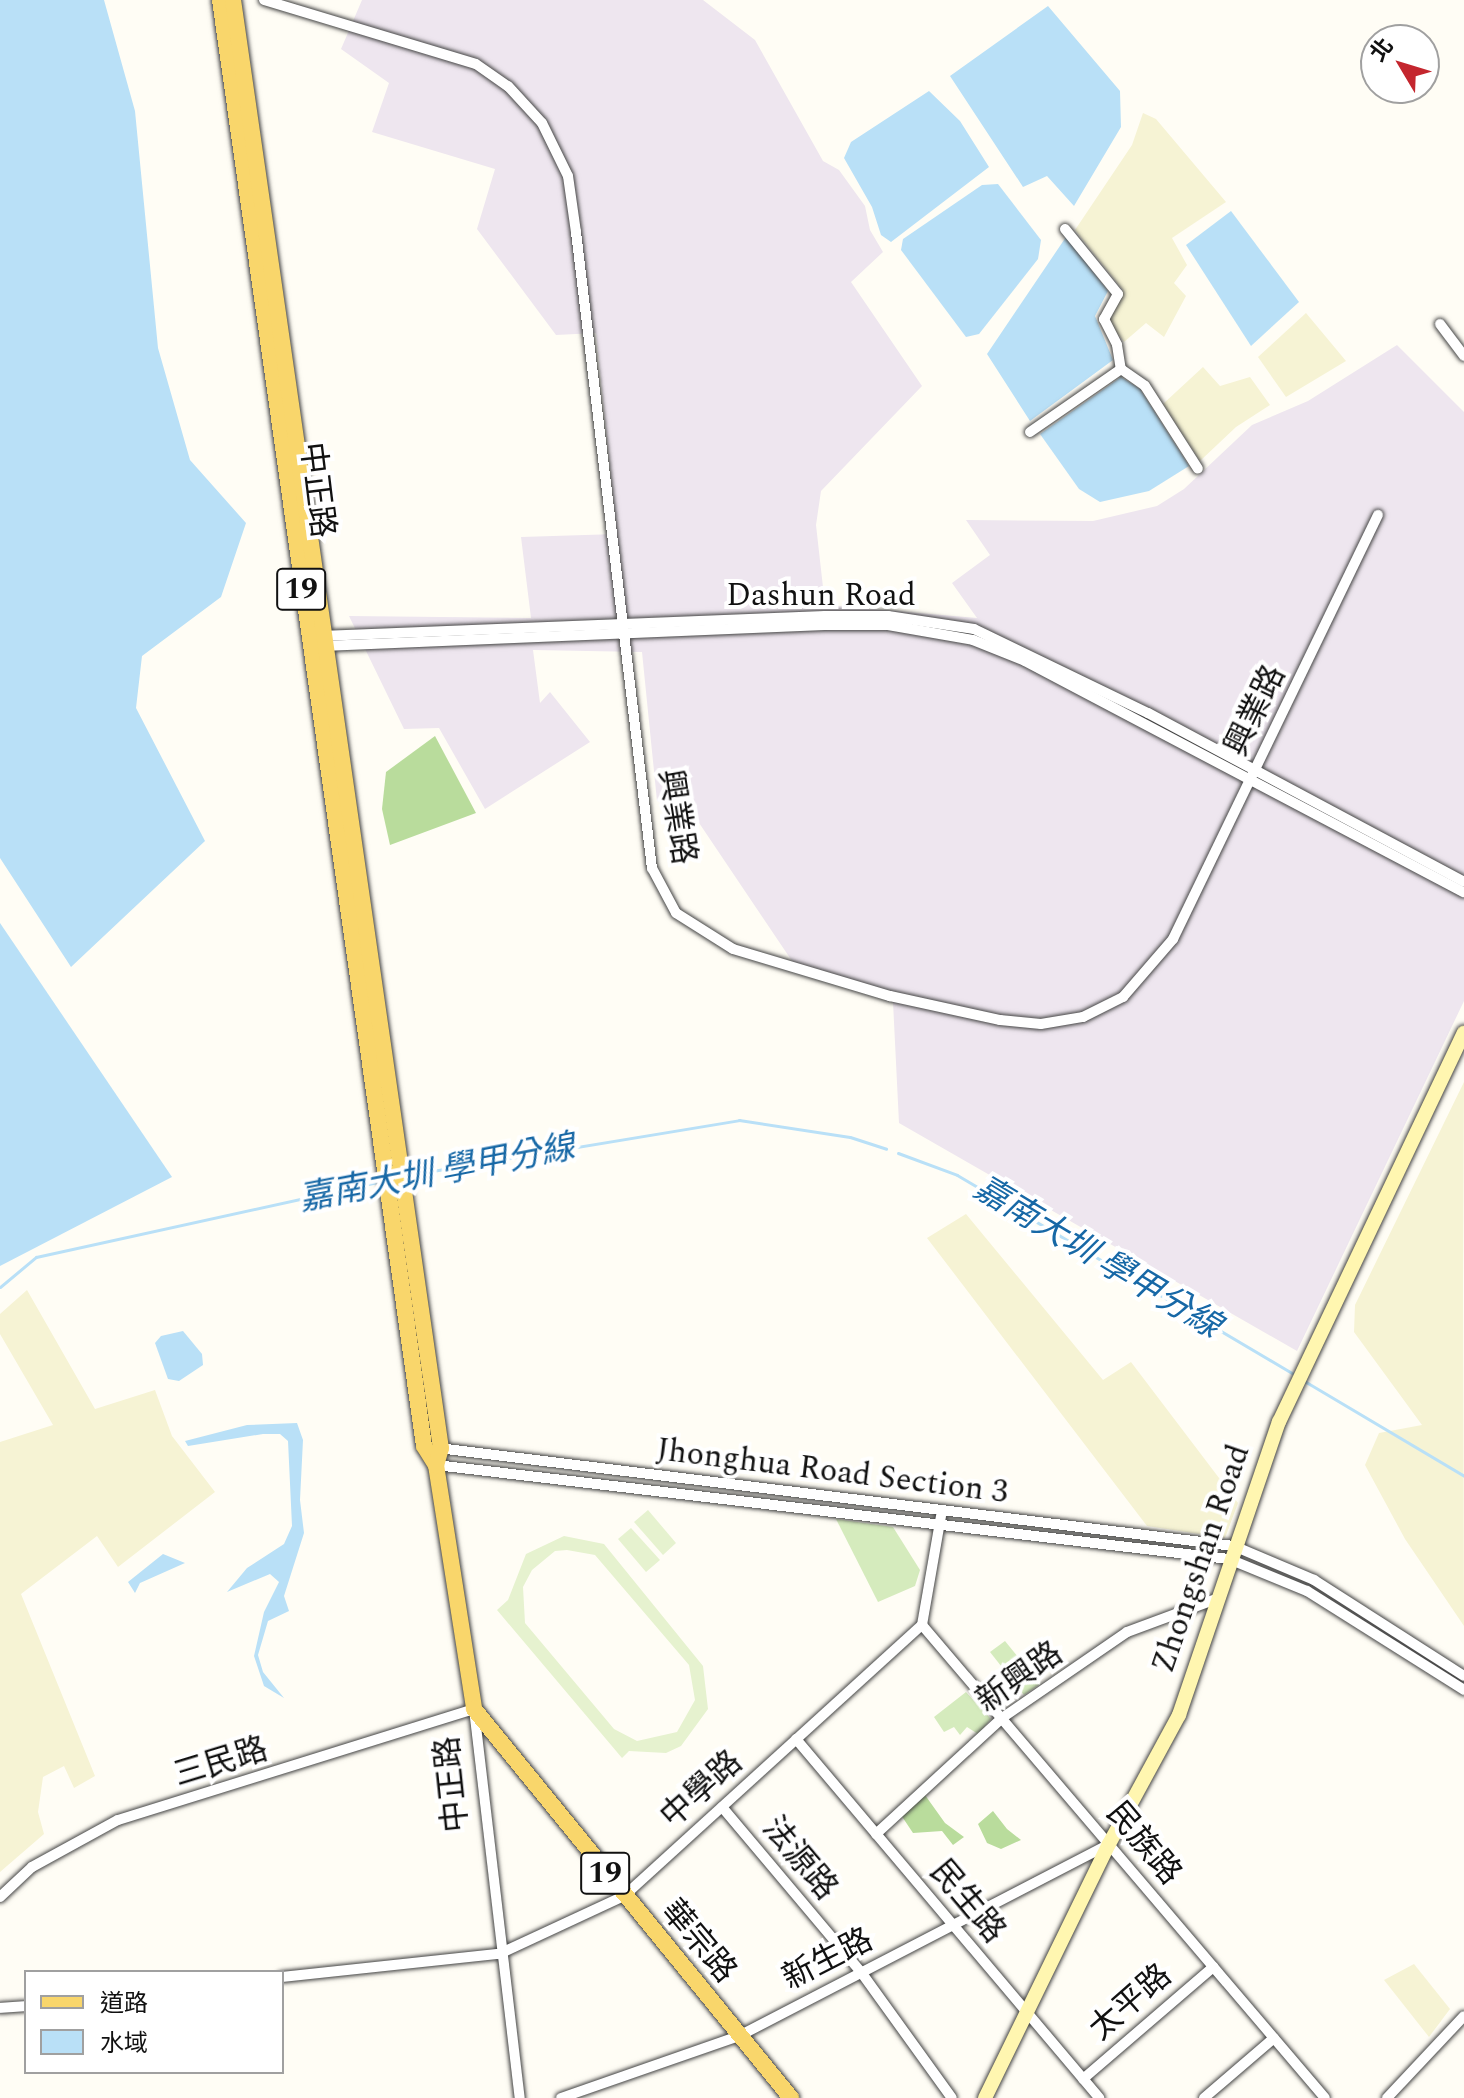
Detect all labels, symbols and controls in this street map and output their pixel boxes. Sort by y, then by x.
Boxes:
north arrow [1360,24,1440,104]
text: 北 [1362,31,1402,69]
street label: 中正路 [291,440,341,540]
road number: 19 [275,563,327,615]
street label: Dashun Road [726,577,916,615]
street label: 興業路 [1218,659,1294,763]
street label: 興業路 [650,767,702,867]
water label: 嘉南大圳 學甲分線 [296,1127,578,1221]
water label: 嘉南大圳 學甲分線 [966,1168,1228,1348]
street label: Jhonghua Road Section 3 [654,1431,1010,1513]
street label: Zhongshan Road [1145,1440,1259,1678]
street label: 新興路 [970,1635,1070,1721]
street label: 三民路 [169,1731,273,1795]
street label: 中正路 [429,1734,477,1834]
street label: 中學路 [653,1744,751,1836]
street label: 民族路 [1097,1795,1189,1893]
street label: 法源路 [753,1810,845,1908]
road number: 19 [579,1847,631,1899]
street label: 民生路 [921,1853,1013,1951]
street label: 華宗路 [652,1893,744,1991]
street label: 新生路 [777,1921,879,1999]
street label: 太平路 [1082,1957,1180,2049]
legend [24,1970,284,2074]
text: 道路 [100,1986,148,2022]
text: 水域 [100,2026,148,2062]

